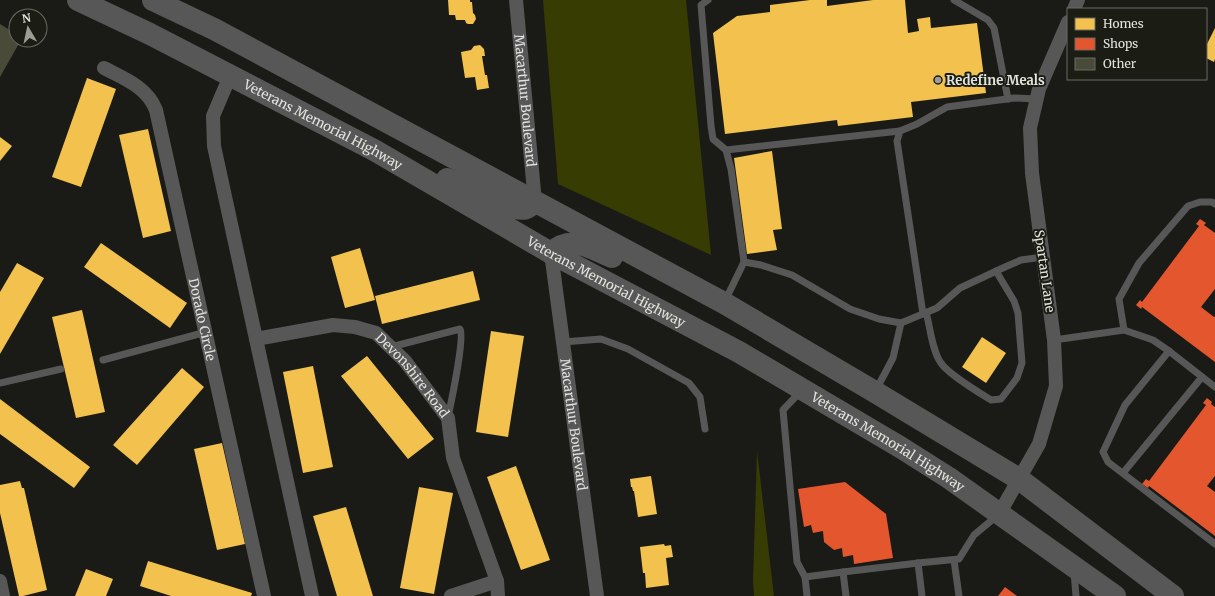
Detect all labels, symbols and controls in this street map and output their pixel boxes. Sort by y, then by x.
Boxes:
north arrow [8,8,48,48]
legend [1067,8,1207,80]
text: N [21,10,32,26]
text: Homes [1103,16,1144,31]
street label: Macarthur Boulevard [510,34,540,168]
text: Shops [1103,36,1138,51]
text: Other [1103,56,1137,71]
place label: Redefine Meals [946,72,1045,89]
marker: Redefine Meals [933,75,943,85]
street label: Veterans Memorial Highway [240,76,406,174]
street label: Spartan Lane [1030,229,1059,314]
street label: Veterans Memorial Highway [523,232,689,331]
street label: Dorado Circle [185,276,220,363]
street label: Devonshire Road [372,329,453,421]
street label: Macarthur Boulevard [556,358,591,492]
street label: Veterans Memorial Highway [807,388,968,496]

